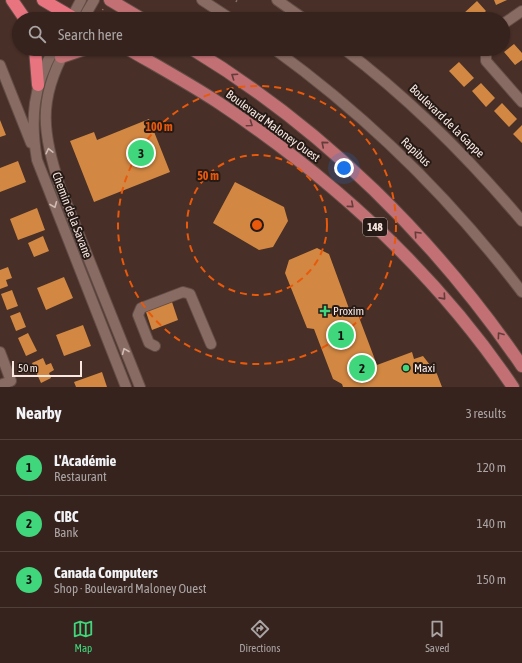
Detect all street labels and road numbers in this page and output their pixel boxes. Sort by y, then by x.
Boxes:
street label: Boulevard de la Gappe [407,82,487,160]
street label: Boulevard Maloney Ouest [223,87,323,165]
street label: Rapibus [398,135,434,169]
street label: Chemin de la Savane [49,170,95,260]
road number: 148 [363,218,387,236]

